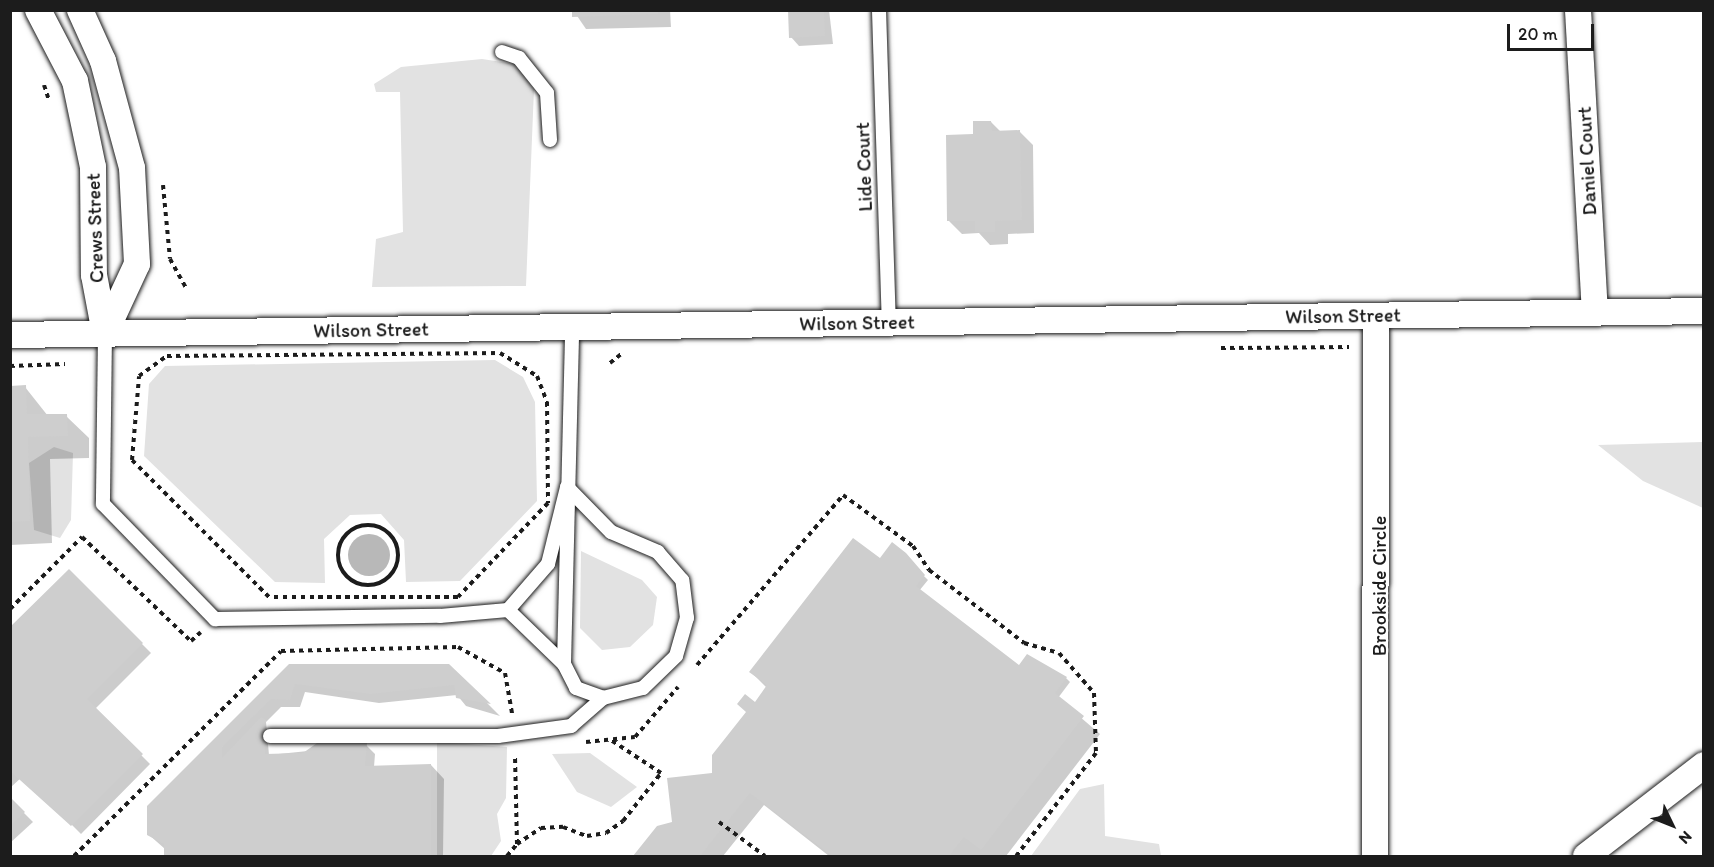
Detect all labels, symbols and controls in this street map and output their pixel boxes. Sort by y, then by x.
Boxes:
scale bar [1510,12,1597,50]
text: 20 m [1518,23,1558,45]
street label: Daniel Court [1572,106,1602,216]
street label: Lide Court [850,122,878,212]
street label: Crews Street [81,173,109,283]
street label: Wilson Street [1285,303,1401,329]
street label: Wilson Street [799,310,915,336]
street label: Wilson Street [313,317,429,343]
street label: Brookside Circle [1367,516,1391,656]
north arrow [1642,795,1702,855]
text: N [1675,827,1696,848]

